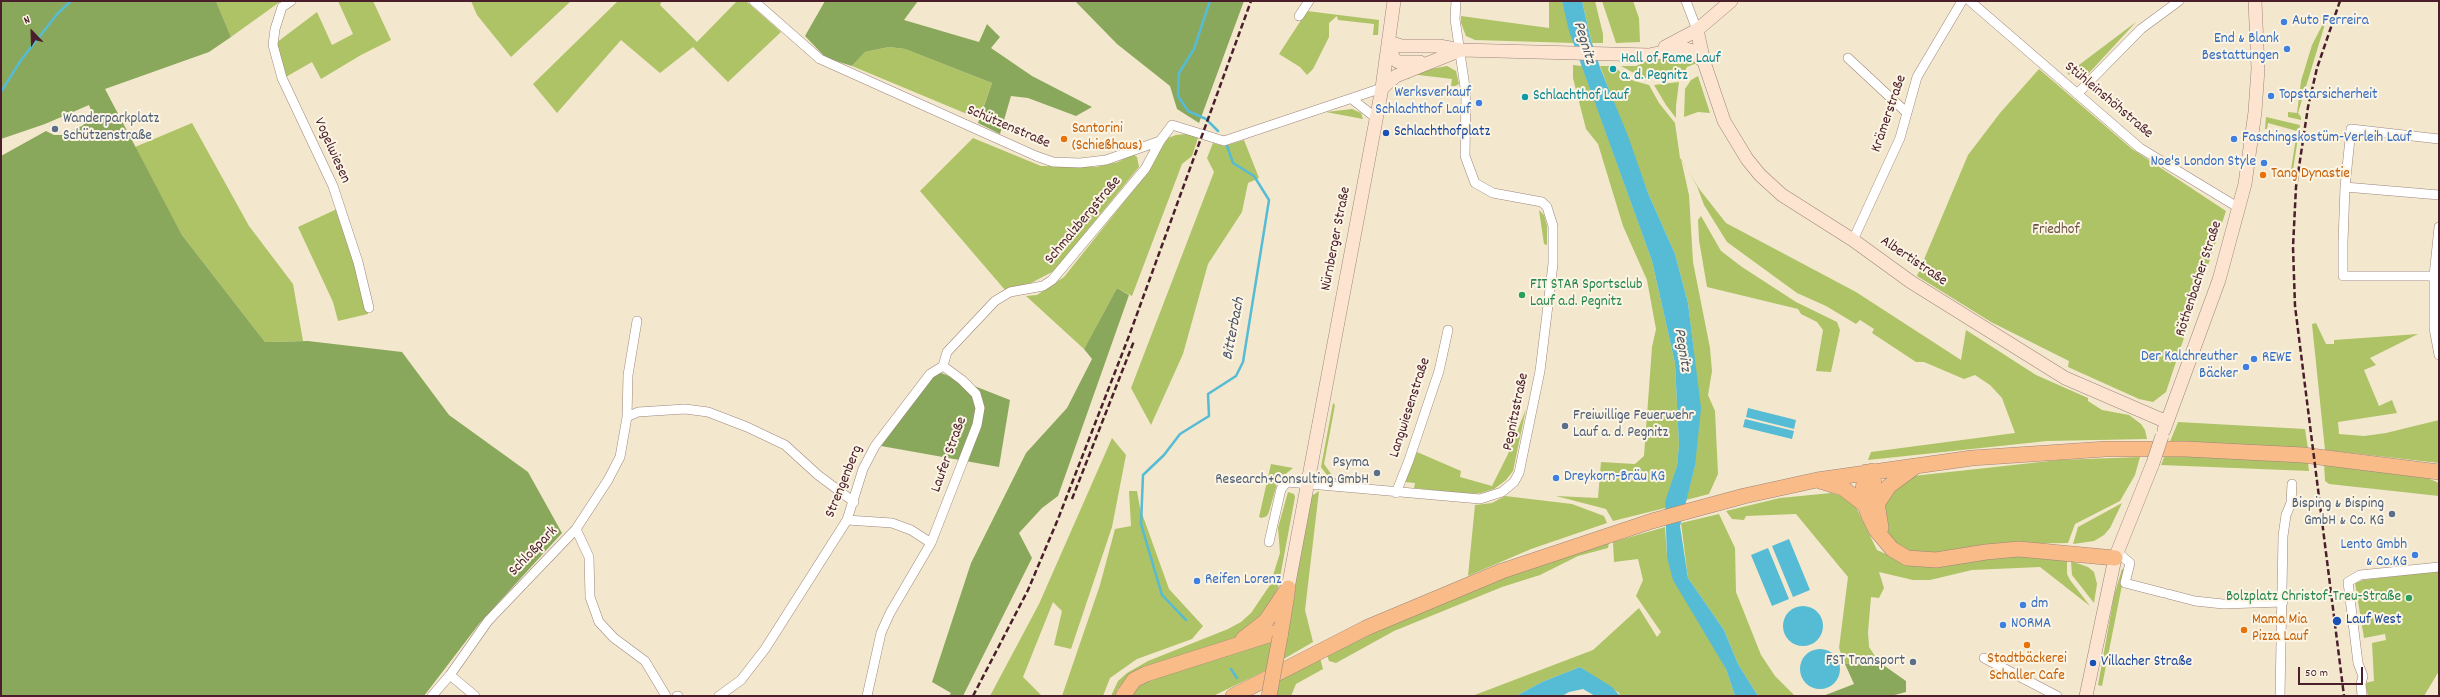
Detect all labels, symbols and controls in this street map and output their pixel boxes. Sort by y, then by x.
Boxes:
north arrow [12,12,52,52]
text: N [22,13,33,29]
place label: Auto Ferreira [2292,13,2369,31]
marker: Auto Ferreira [2279,17,2289,27]
water label: Pegnitz [1567,19,1599,67]
place label: End & Blank Bestattungen [2202,31,2279,66]
marker: End & Blank Bestattungen [2282,44,2292,54]
place label: Hall of Fame Lauf a. d. Pegnitz [1621,51,1721,86]
street label: Stühleinshöhstraße [2060,59,2156,143]
marker: Hall of Fame Lauf a. d. Pegnitz [1608,64,1618,74]
street label: Krämerstraße [1868,73,1912,155]
place label: Werksverkauf Schlachthof Lauf [1375,85,1471,120]
place label: Topstarsicherheit [2279,87,2378,105]
place label: Schlachthof Lauf [1533,88,1629,106]
marker: Topstarsicherheit [2266,91,2276,101]
marker: Schlachthof Lauf [1520,92,1530,102]
marker: Werksverkauf Schlachthof Lauf [1474,98,1484,108]
street label: Schützenstraße [964,102,1052,154]
place label: Wanderparkplatz Schützenstraße [63,111,159,146]
street label: Vogelwiesen [309,116,353,186]
place label: Santorini (Schießhaus) [1072,121,1142,156]
marker: Wanderparkplatz Schützenstraße [50,124,60,134]
place label: Schlachthofplatz [1394,124,1490,142]
marker: Schlachthofplatz [1381,128,1391,138]
place label: Faschingskostüm-Verleih Lauf [2242,130,2412,148]
marker: Santorini (Schießhaus) [1059,134,1069,144]
marker: Faschingskostüm-Verleih Lauf [2229,134,2239,144]
place label: Noe's London Style [2150,154,2256,172]
marker: Noe's London Style [2259,158,2269,168]
place label: Tang Dynastie [2271,166,2350,184]
marker: Tang Dynastie [2258,170,2268,180]
street label: Schmalzbergstraße [1042,173,1126,269]
street label: Nürnberger Straße [1318,185,1356,293]
street label: Röthenbacher Straße [2173,219,2227,339]
park label: Friedhof [2032,222,2080,240]
street label: Albertistraße [1876,233,1950,291]
place label: FIT STAR Sportsclub Lauf a.d. Pegnitz [1530,277,1642,312]
marker: FIT STAR Sportsclub Lauf a.d. Pegnitz [1517,290,1527,300]
water label: Bitterbach [1220,296,1250,362]
water label: Pegnitz [1668,327,1694,373]
place label: Der Kalchreuther Bäcker [2141,349,2238,384]
place label: REWE [2262,350,2292,368]
marker: REWE [2249,354,2259,364]
street label: Langwiesenstraße [1386,356,1436,460]
marker: Der Kalchreuther Bäcker [2241,362,2251,372]
street label: Pegnitzstraße [1500,371,1534,453]
place label: Freiwillige Feuerwehr Lauf a. d. Pegnitz [1573,408,1694,443]
street label: Laufer Straße [928,415,972,495]
marker: Freiwillige Feuerwehr Lauf a. d. Pegnitz [1560,421,1570,431]
street label: Strengenberg [822,443,868,521]
place label: Psyma Research+Consulting GmbH [1215,455,1369,490]
marker: Psyma Research+Consulting GmbH [1372,468,1382,478]
place label: Dreykorn-Bräu KG [1564,469,1665,487]
marker: Dreykorn-Bräu KG [1551,473,1561,483]
place label: Bisping & Bisping GmbH & Co. KG [2292,496,2384,531]
marker: Bisping & Bisping GmbH & Co. KG [2387,509,2397,519]
street label: Schloßpark [506,523,562,581]
place label: Lento Gmbh & Co.KG [2340,537,2407,572]
marker: Lento Gmbh & Co.KG [2410,550,2420,560]
place label: Reifen Lorenz [1205,572,1281,590]
marker: Reifen Lorenz [1192,576,1202,586]
place label: Bolzplatz Christof-Treu-Straße [2226,589,2401,607]
marker: Bolzplatz Christof-Treu-Straße [2404,593,2414,603]
place label: dm [2031,596,2048,614]
marker: dm [2018,600,2028,610]
place label: Mama Mia Pizza Lauf [2252,612,2308,647]
place label: Lauf West [2346,612,2401,630]
marker: Lauf West [2331,615,2343,627]
place label: NORMA [2011,616,2051,634]
marker: NORMA [1998,620,2008,630]
marker: Mama Mia Pizza Lauf [2239,625,2249,635]
marker: Stadtbäckerei Schaller Cafe [2022,640,2032,650]
place label: Stadtbäckerei Schaller Cafe [1987,651,2067,686]
place label: FST Transport [1826,653,1905,671]
place label: Villacher Straße [2101,654,2192,672]
marker: FST Transport [1908,657,1918,667]
marker: Villacher Straße [2088,658,2098,668]
scale bar [2300,659,2365,685]
text: 50 m [2305,665,2328,682]

